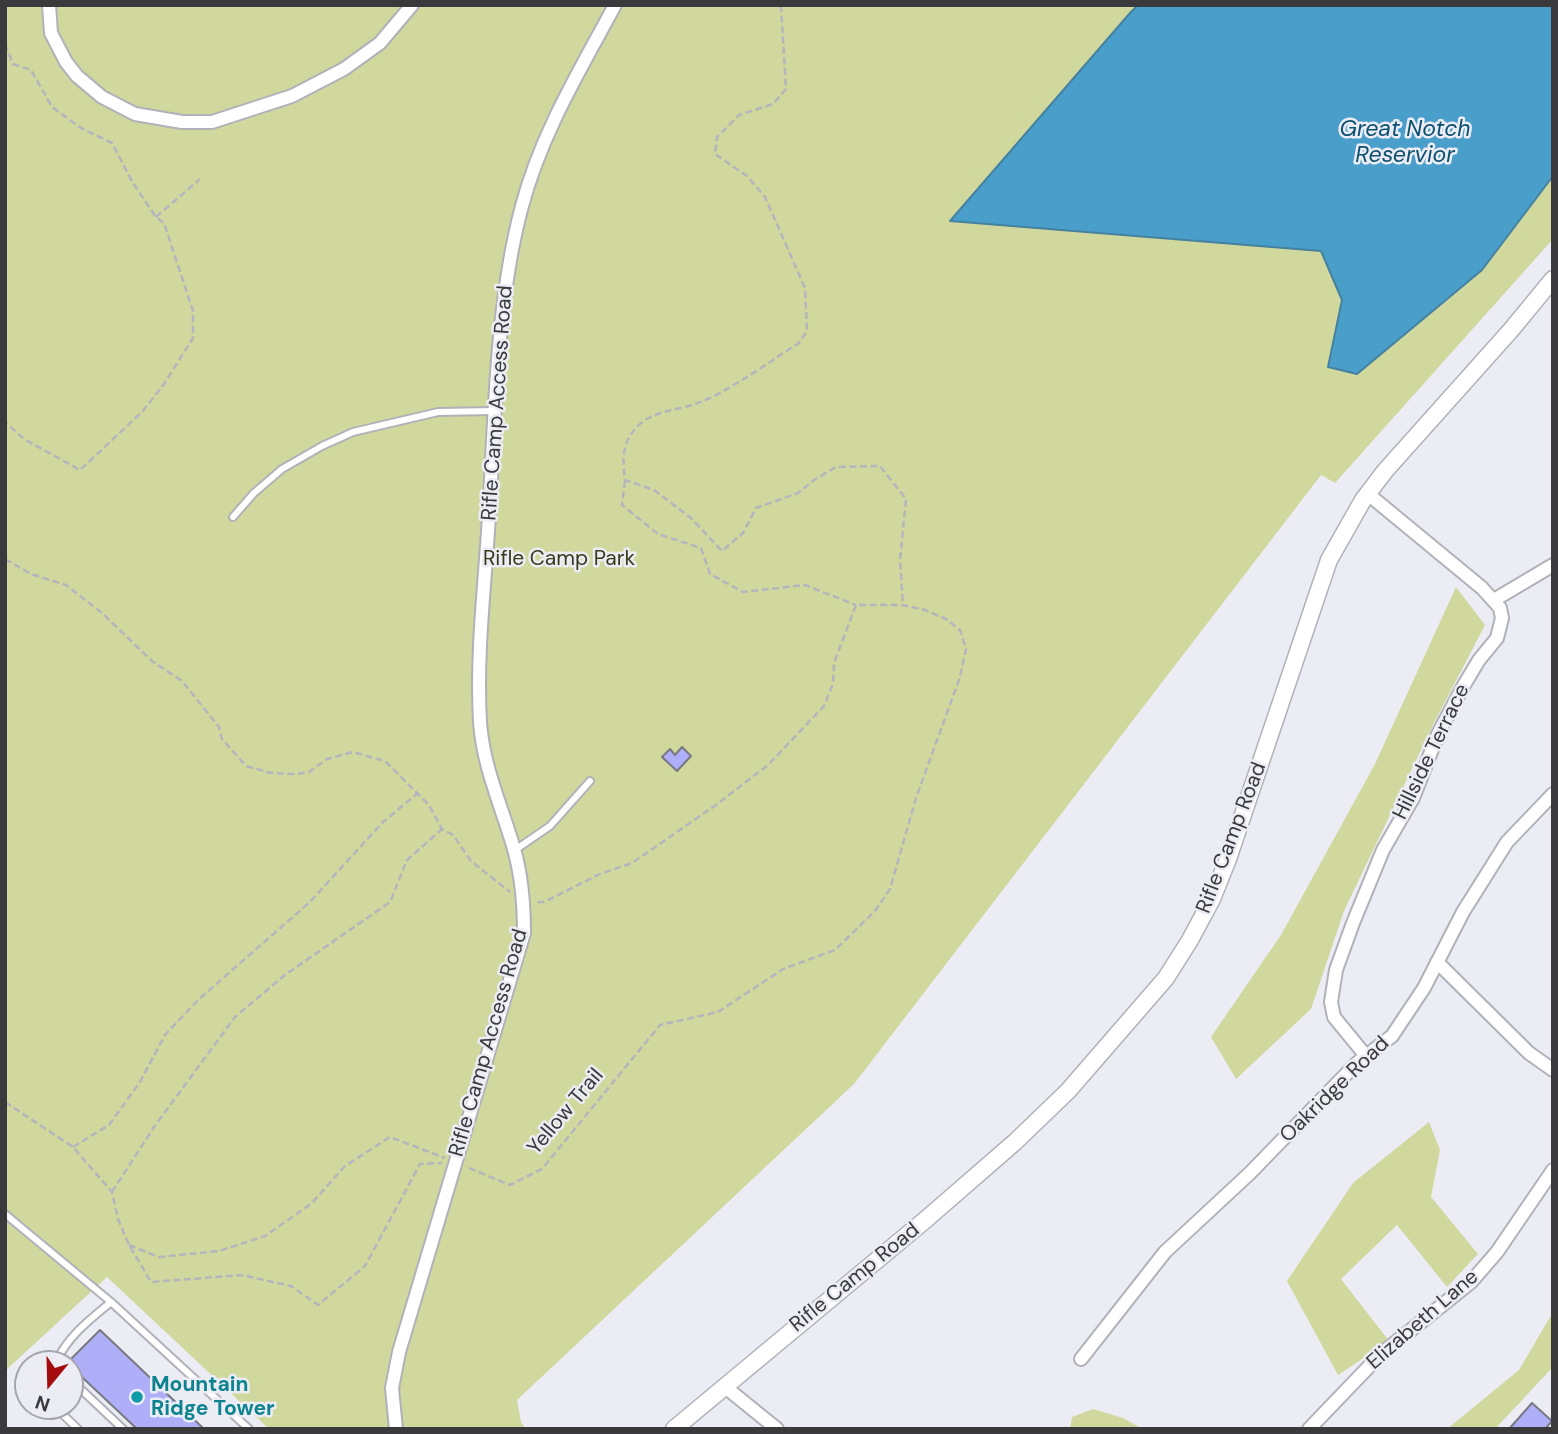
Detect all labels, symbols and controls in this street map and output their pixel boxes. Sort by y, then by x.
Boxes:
water label: Great Notch Reservior [1339,116,1471,170]
street label: Rifle Camp Access Road [477,285,519,521]
park label: Rifle Camp Park [483,546,635,572]
street label: Hillside Terrace [1388,680,1476,824]
street label: Rifle Camp Road [1192,759,1272,917]
street label: Rifle Camp Access Road [444,926,534,1160]
street label: Oakridge Road [1275,1032,1395,1148]
street label: Yellow Trail [523,1064,609,1160]
street label: Rifle Camp Road [785,1218,925,1338]
street label: Elizabeth Lane [1362,1265,1484,1375]
north arrow [14,1350,84,1420]
place label: Mountain Ridge Tower [151,1372,275,1422]
text: N [32,1389,53,1418]
marker: Mountain Ridge Tower [129,1389,145,1405]

